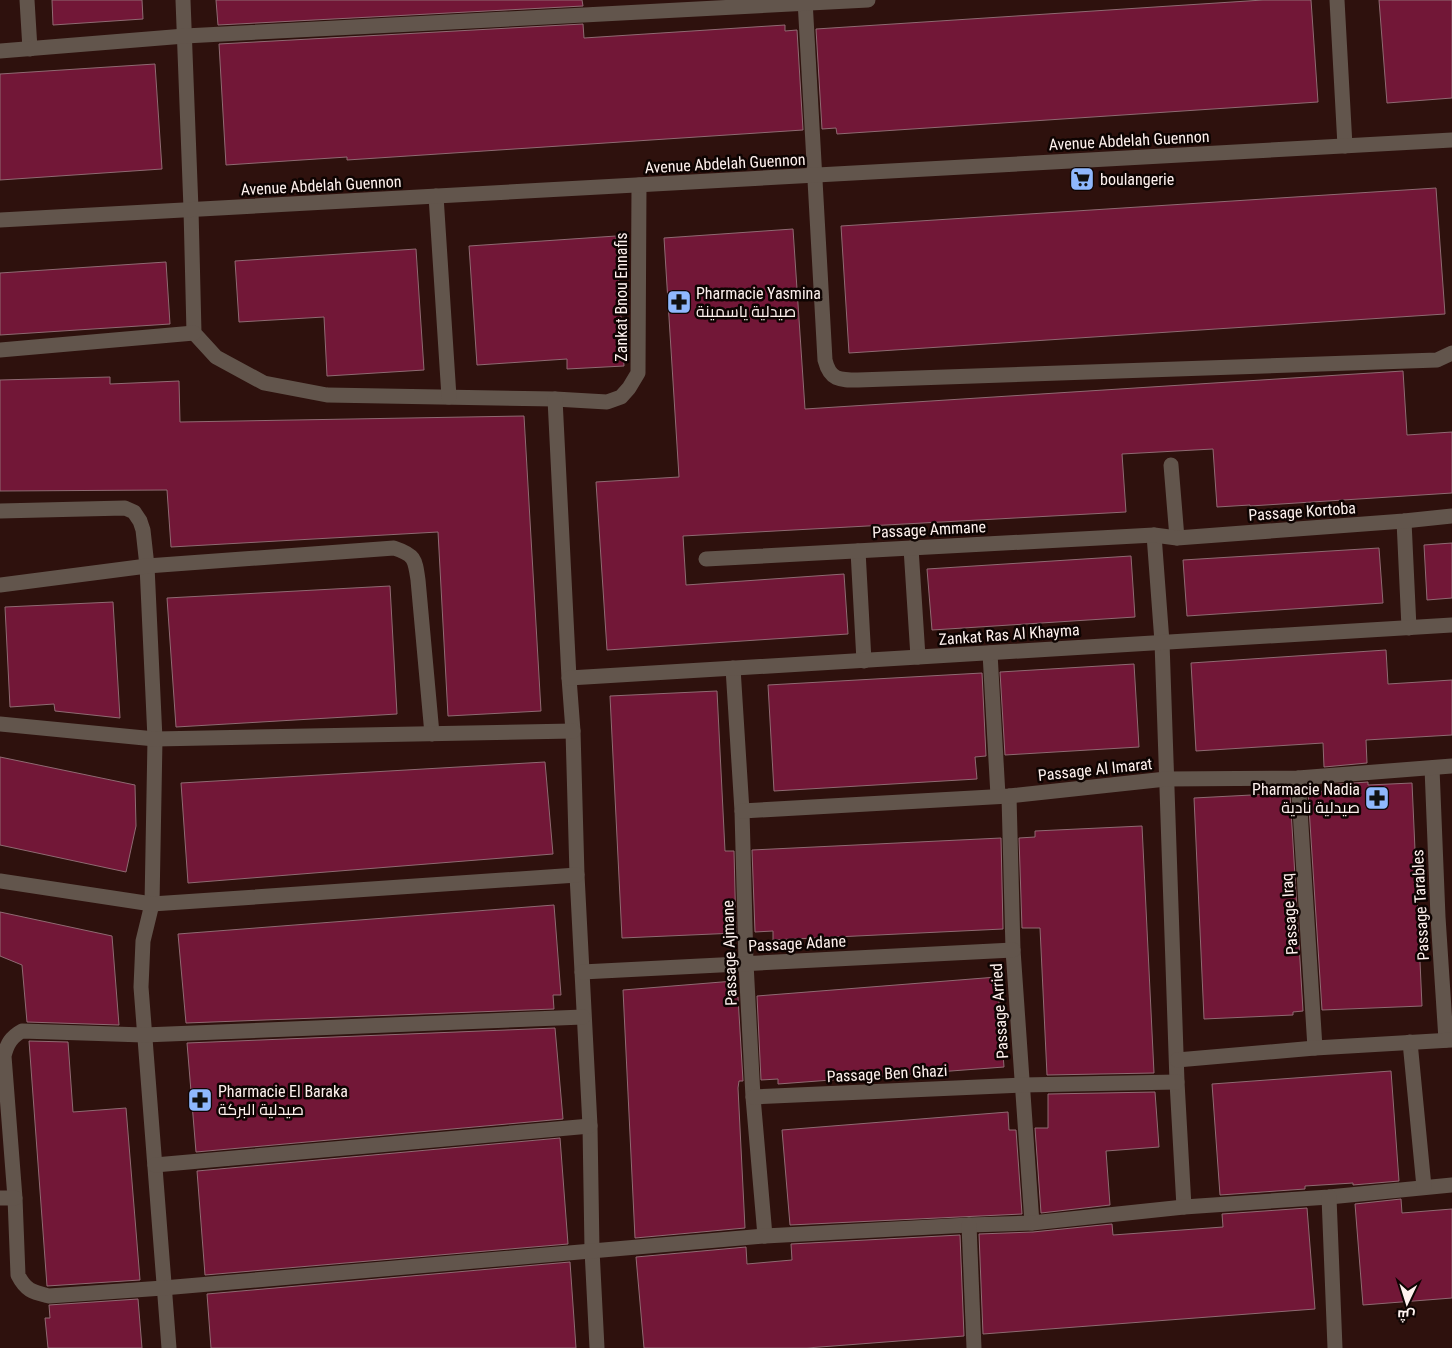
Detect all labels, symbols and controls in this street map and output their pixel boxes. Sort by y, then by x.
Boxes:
street label: Avenue Abdelah Guennon [1048,127,1210,154]
street label: Avenue Abdelah Guennon [644,150,806,177]
supermarket icon: boulangerie [1069,166,1095,192]
place label: boulangerie [1100,170,1174,189]
street label: Avenue Abdelah Guennon [240,172,402,199]
street label: Zankat Bnou Ennafis [612,232,631,362]
place label: Pharmacie Yasmina صيدلية ياسمينة [696,284,821,321]
pharmacy icon: Pharmacie Yasmina صيدلية ياسمينة [666,289,692,315]
street label: Passage Kortoba [1248,498,1356,525]
street label: Passage Ammane [872,517,986,542]
street label: Zankat Ras Al Khayma [938,620,1080,649]
street label: Passage Al Imarat [1037,754,1153,785]
place label: Pharmacie Nadia صيدلية نادية [1252,780,1360,817]
pharmacy icon: Pharmacie Nadia صيدلية نادية [1364,785,1390,811]
street label: Passage Tarables [1408,849,1433,961]
street label: Passage Iraq [1277,872,1302,956]
street label: Passage Ajmane [718,900,741,1006]
street label: Passage Adane [748,931,846,956]
street label: Passage Arried [987,962,1012,1059]
street label: Passage Ben Ghazi [826,1061,948,1086]
place label: Pharmacie El Baraka صيدلية البركة [218,1082,348,1119]
pharmacy icon: Pharmacie El Baraka صيدلية البركة [187,1087,213,1113]
north arrow [1382,1278,1432,1328]
text: ش [1397,1306,1416,1325]

